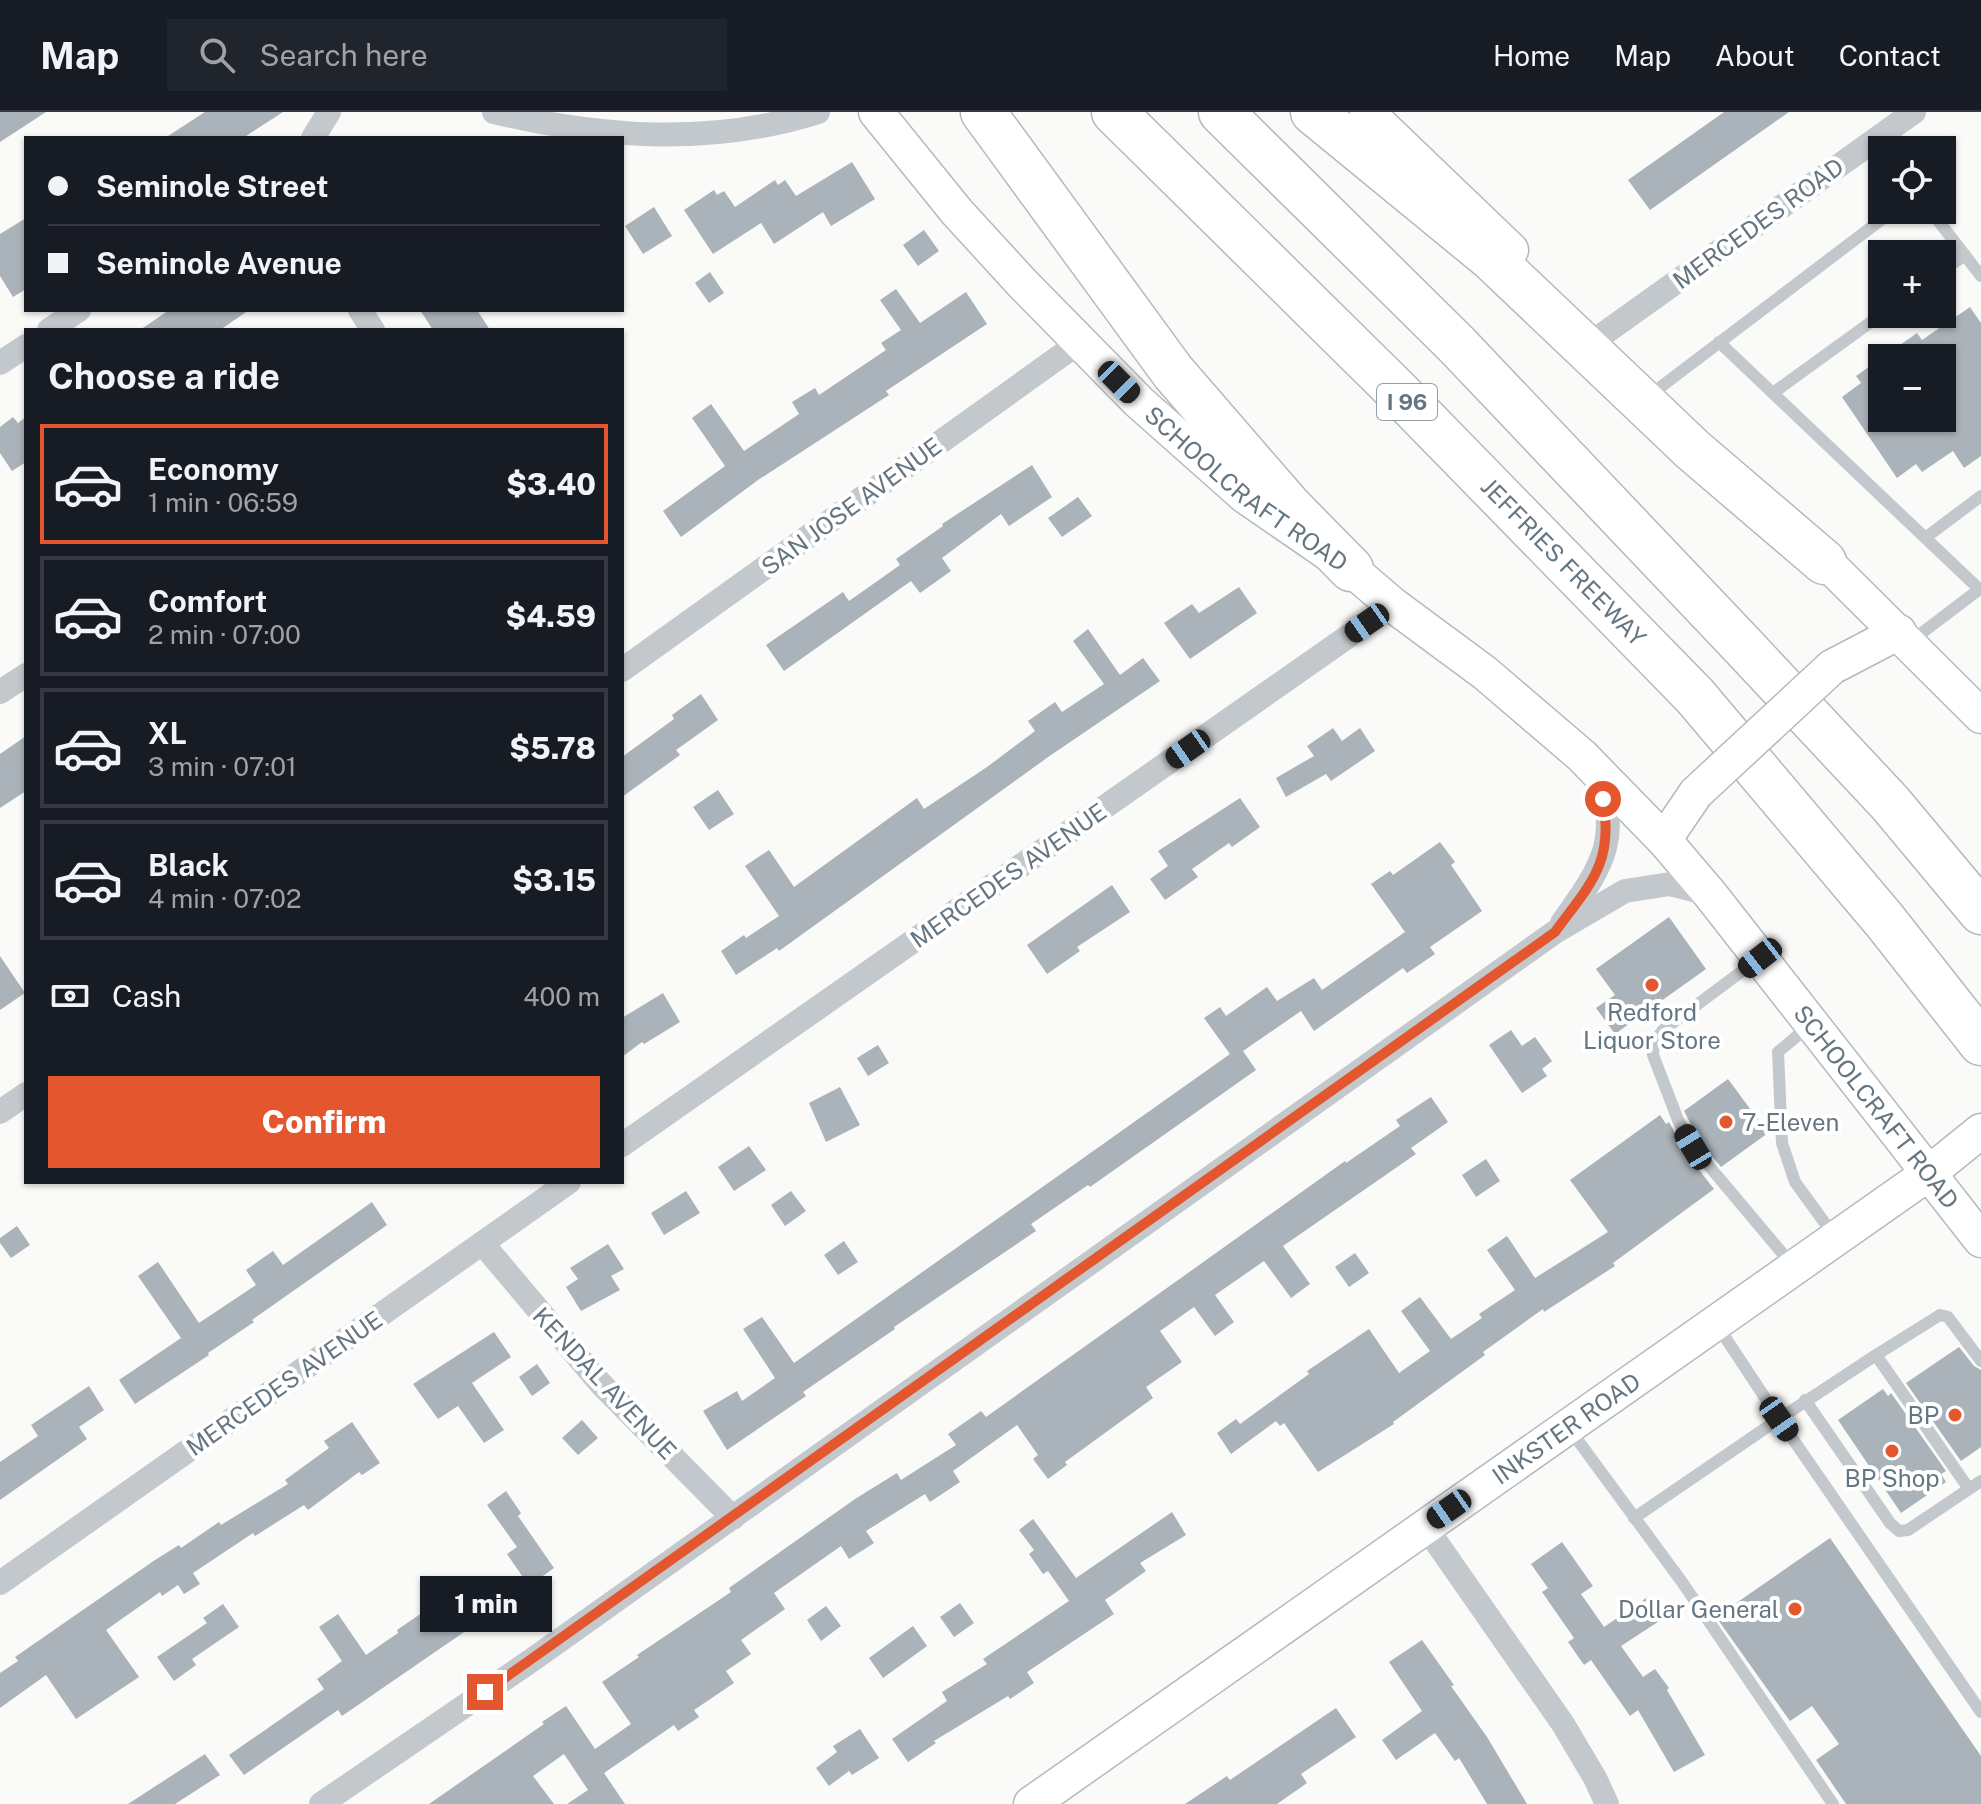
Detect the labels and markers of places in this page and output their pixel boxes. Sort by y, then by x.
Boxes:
marker: Redford Liquor Store [1643,976,1661,994]
place label: Redford Liquor Store [1583,998,1721,1054]
place label: 7-Eleven [1742,1108,1839,1136]
marker: 7-Eleven [1717,1113,1735,1131]
place label: BP [1907,1401,1939,1429]
marker: BP [1946,1406,1964,1424]
marker: BP Shop [1883,1442,1901,1460]
place label: BP Shop [1844,1464,1940,1492]
place label: Dollar General [1618,1595,1779,1623]
marker: Dollar General [1786,1600,1804,1618]

